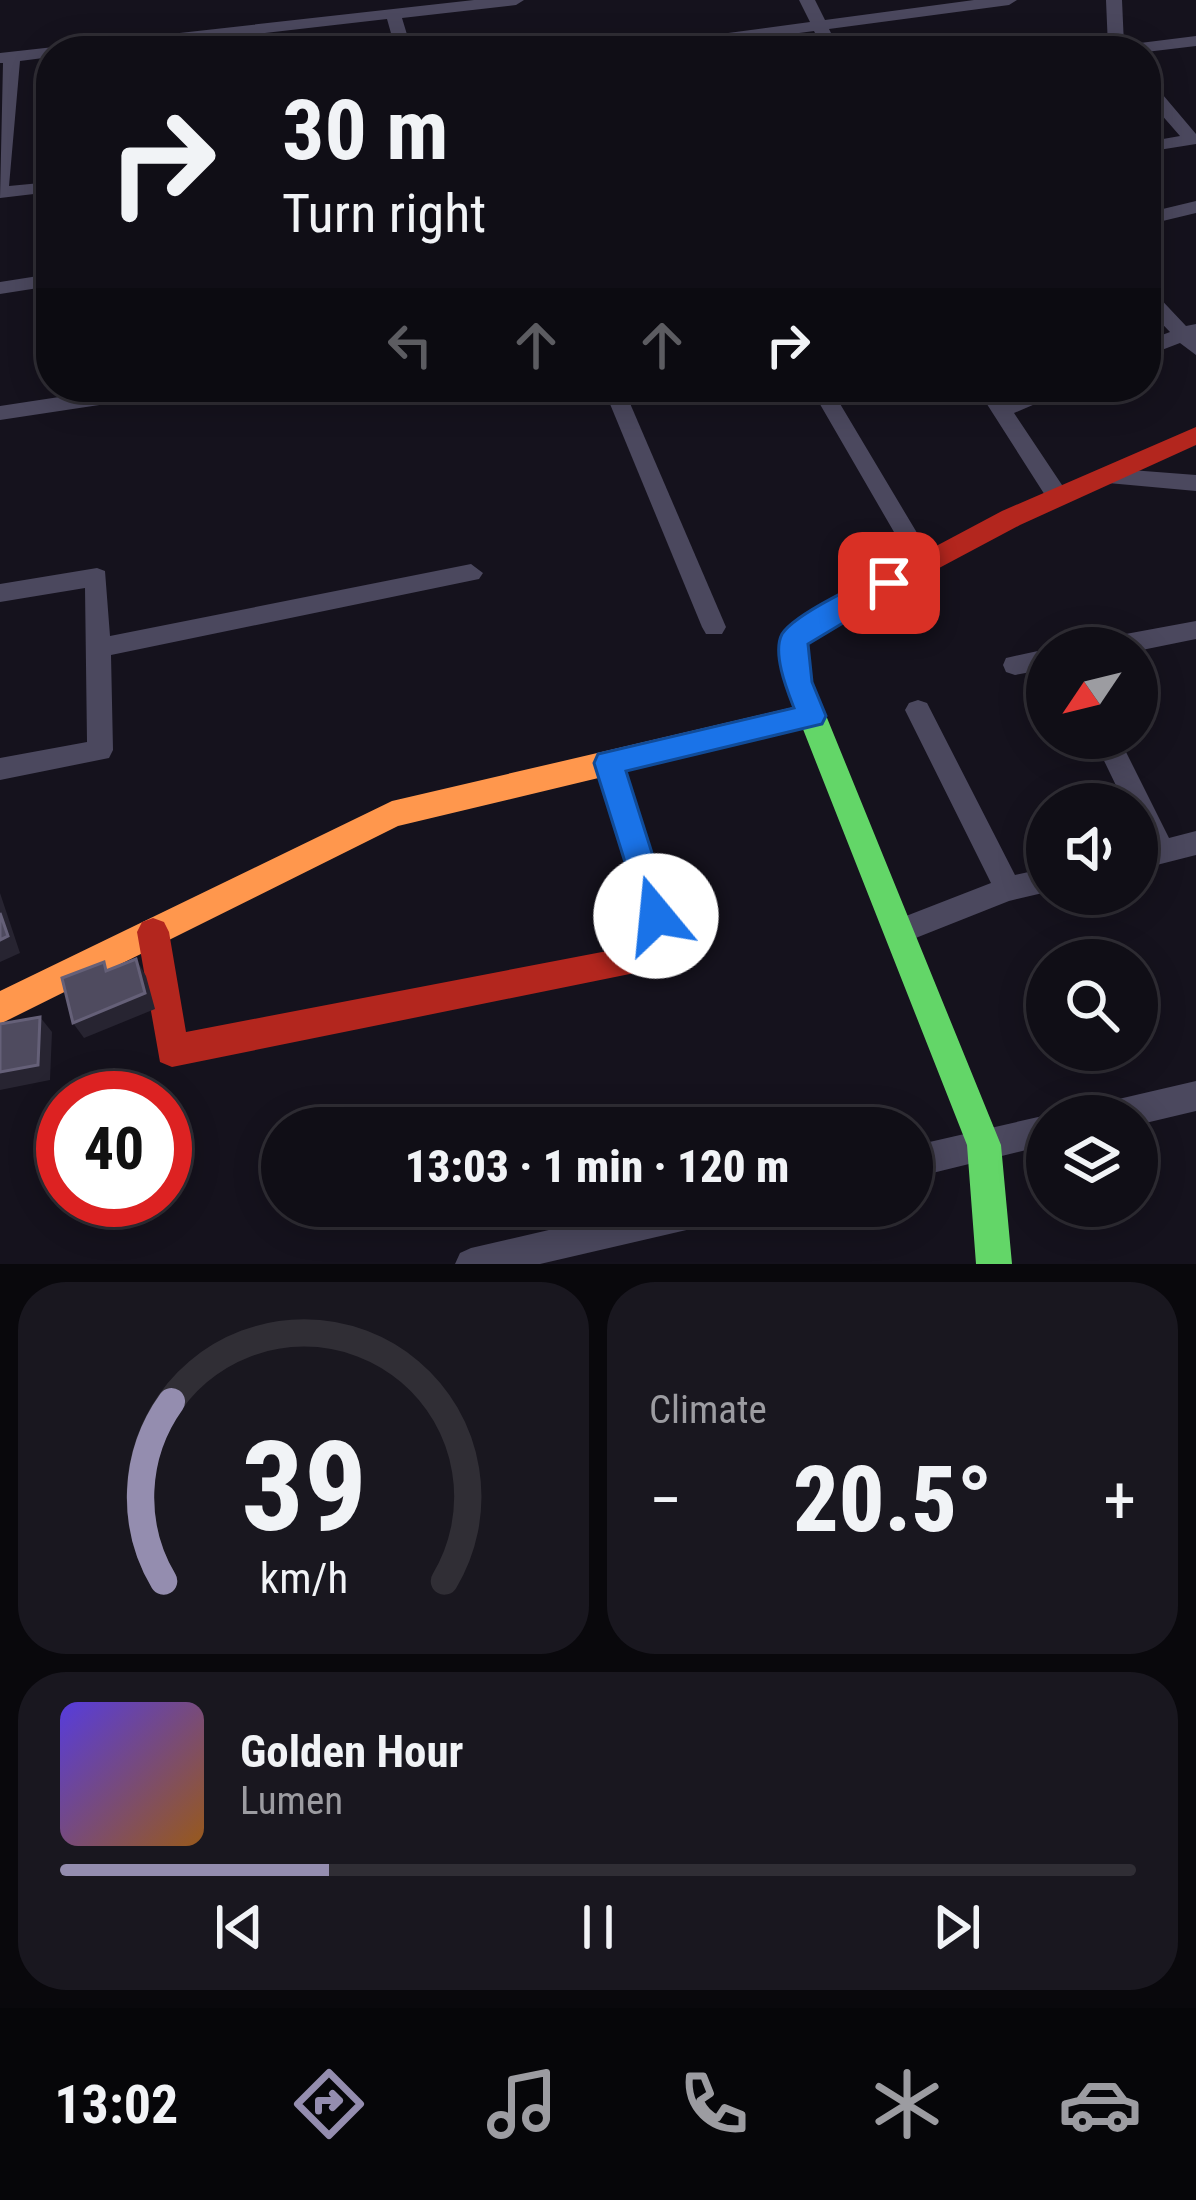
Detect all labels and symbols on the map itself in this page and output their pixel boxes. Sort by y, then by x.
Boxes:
pin [838,532,940,634]
north arrow [1026,627,1158,759]
position arrow [593,853,719,979]
speed limit sign: 40 [36,1071,192,1227]

